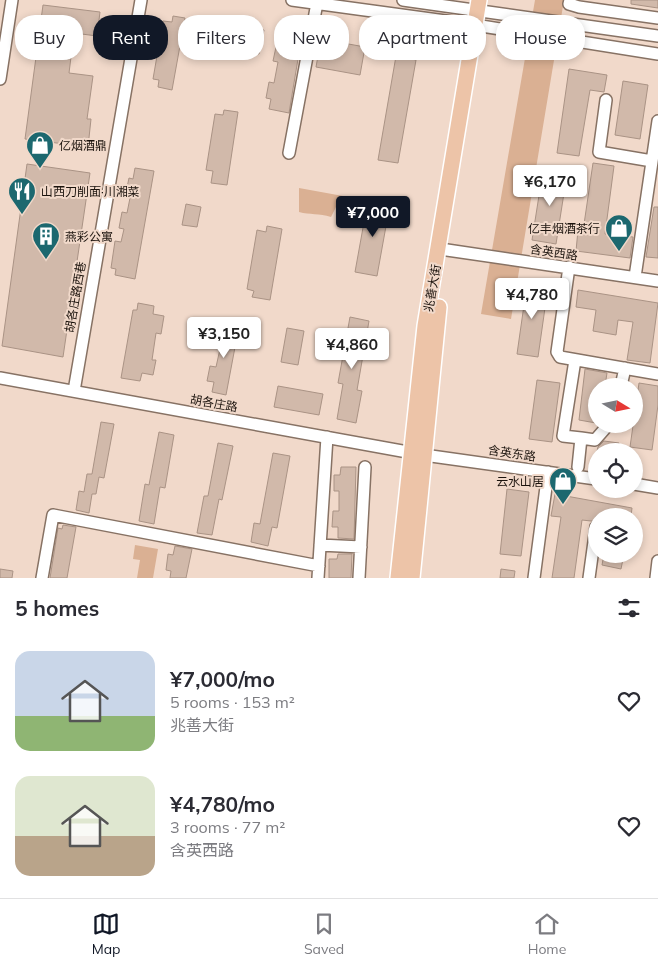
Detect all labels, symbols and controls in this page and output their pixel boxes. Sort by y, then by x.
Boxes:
chip: Buy [15,15,83,60]
chip: Rent [93,15,168,60]
chip: Filters [178,15,264,60]
chip: New [274,15,349,60]
chip: Apartment [359,15,486,60]
chip: House [496,15,585,60]
shop icon: 亿烟酒鼎 [25,130,55,169]
place label: 亿烟酒鼎 [59,138,107,153]
pin: ¥6,170 [509,164,591,207]
text: ¥6,170 [524,171,576,191]
restaurant icon: 山西刀削面·川湘菜 [7,176,37,215]
place label: 山西刀削面·川湘菜 [41,184,140,199]
pin: ¥7,000 [332,196,414,238]
text: ¥7,000 [347,202,399,222]
shop icon: 亿丰烟酒茶行 [604,213,634,252]
building icon: 燕彩公寓 [31,221,61,260]
place label: 亿丰烟酒茶行 [528,221,600,236]
place label: 燕彩公寓 [65,229,113,244]
street label: 含英西路 [529,241,579,263]
street label: 胡各庄路西巷 [61,260,89,334]
street label: 兆善大街 [420,263,444,313]
pin: ¥4,780 [491,278,573,320]
text: ¥4,780 [506,284,558,304]
pin: ¥3,150 [183,316,265,359]
text: ¥3,150 [198,323,250,343]
pin: ¥4,860 [311,328,393,370]
text: ¥4,860 [326,334,378,354]
north arrow [588,378,642,432]
map controls [588,378,643,563]
street label: 胡各庄路 [189,391,239,415]
street label: 含英东路 [487,442,537,464]
button: locate [588,443,643,498]
shop icon: 云水山居 [548,466,578,505]
place label: 云水山居 [496,474,544,489]
button: layers [588,508,643,563]
icon: filters [615,594,643,622]
text: 5 homes [15,595,99,621]
text: ¥7,000/mo [170,666,275,692]
icon: home [55,671,115,731]
icon: heart [615,687,643,715]
text: 5 rooms · 153 m² [170,692,295,712]
text: 兆善大街 [170,715,234,735]
text: ¥4,780/mo [170,791,275,817]
icon: home [55,796,115,856]
icon: heart [615,812,643,840]
text: 3 rooms · 77 m² [170,817,285,837]
text: 含英西路 [170,840,234,860]
tab: Map [92,910,121,958]
tab: Saved [304,910,344,958]
tab: Home [528,910,566,958]

